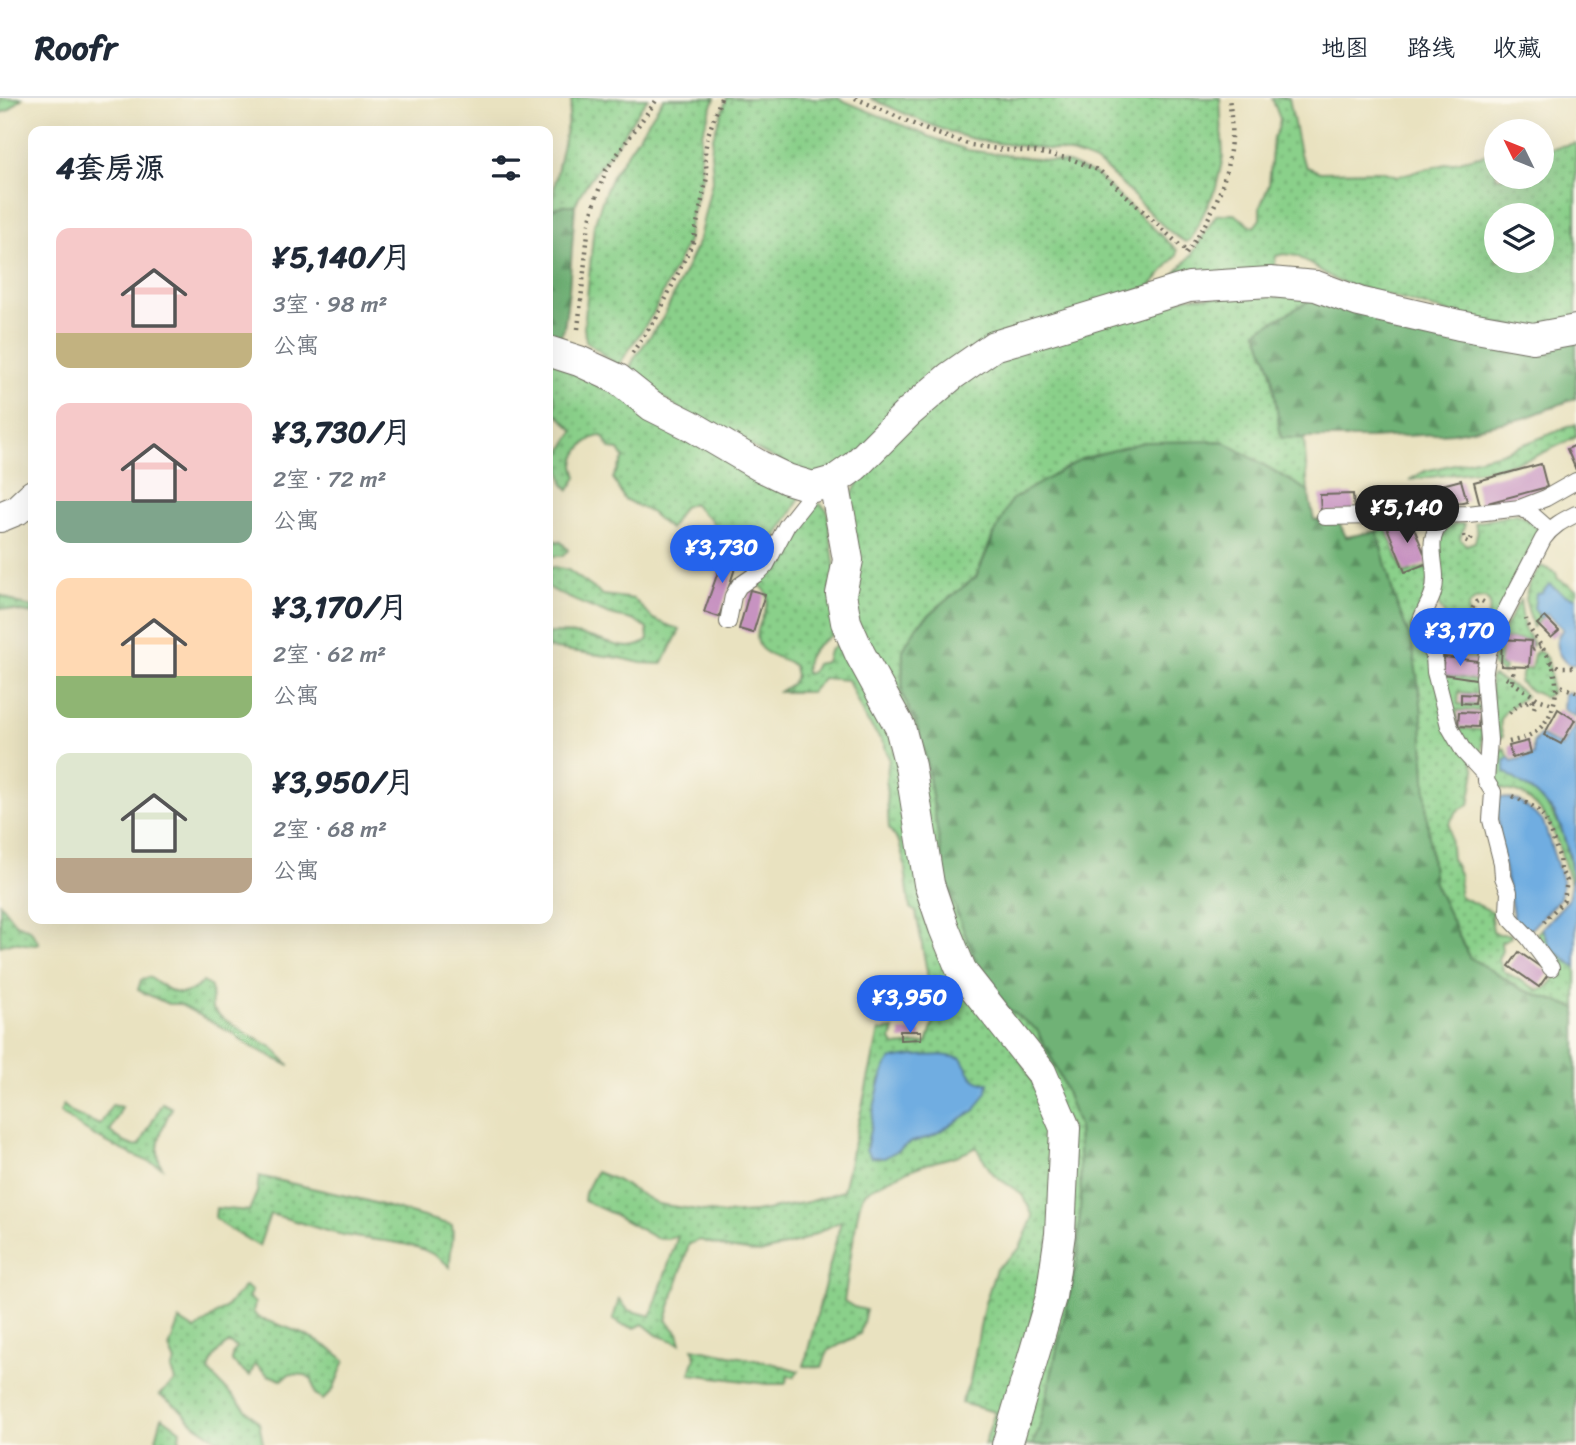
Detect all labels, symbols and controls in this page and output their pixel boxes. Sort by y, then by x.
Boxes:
text: Roofr [35,19,117,77]
text: 地图 [1321,27,1369,69]
text: 路线 [1407,27,1455,69]
text: 收藏 [1493,27,1541,69]
north arrow [1484,119,1554,189]
map controls [1484,119,1554,273]
text: 4套房源 [56,141,165,195]
icon: filters [487,149,525,187]
button: layers [1484,203,1554,273]
text: ¥5,140/月 [273,230,412,284]
icon: home [112,256,196,340]
text: 3室 · 98 m² [273,284,387,325]
text: 公寓 [273,325,319,366]
text: ¥3,730/月 [273,405,412,459]
icon: home [112,431,196,515]
text: 2室 · 72 m² [273,459,386,500]
pin: ¥5,140 [1350,486,1464,545]
text: ¥5,140 [1371,487,1443,528]
text: 公寓 [273,500,319,541]
pin: ¥3,730 [665,526,779,585]
text: ¥3,730 [686,527,758,568]
text: ¥3,170/月 [273,580,408,634]
icon: home [112,606,196,690]
pin: ¥3,170 [1403,608,1517,668]
text: ¥3,170 [1425,610,1495,651]
text: 2室 · 62 m² [273,634,386,675]
text: 公寓 [273,675,319,716]
text: ¥3,950/月 [273,755,415,809]
icon: home [112,781,196,865]
text: 2室 · 68 m² [273,809,387,850]
text: 公寓 [273,850,319,891]
pin: ¥3,950 [853,976,967,1035]
text: ¥3,950 [873,977,947,1018]

